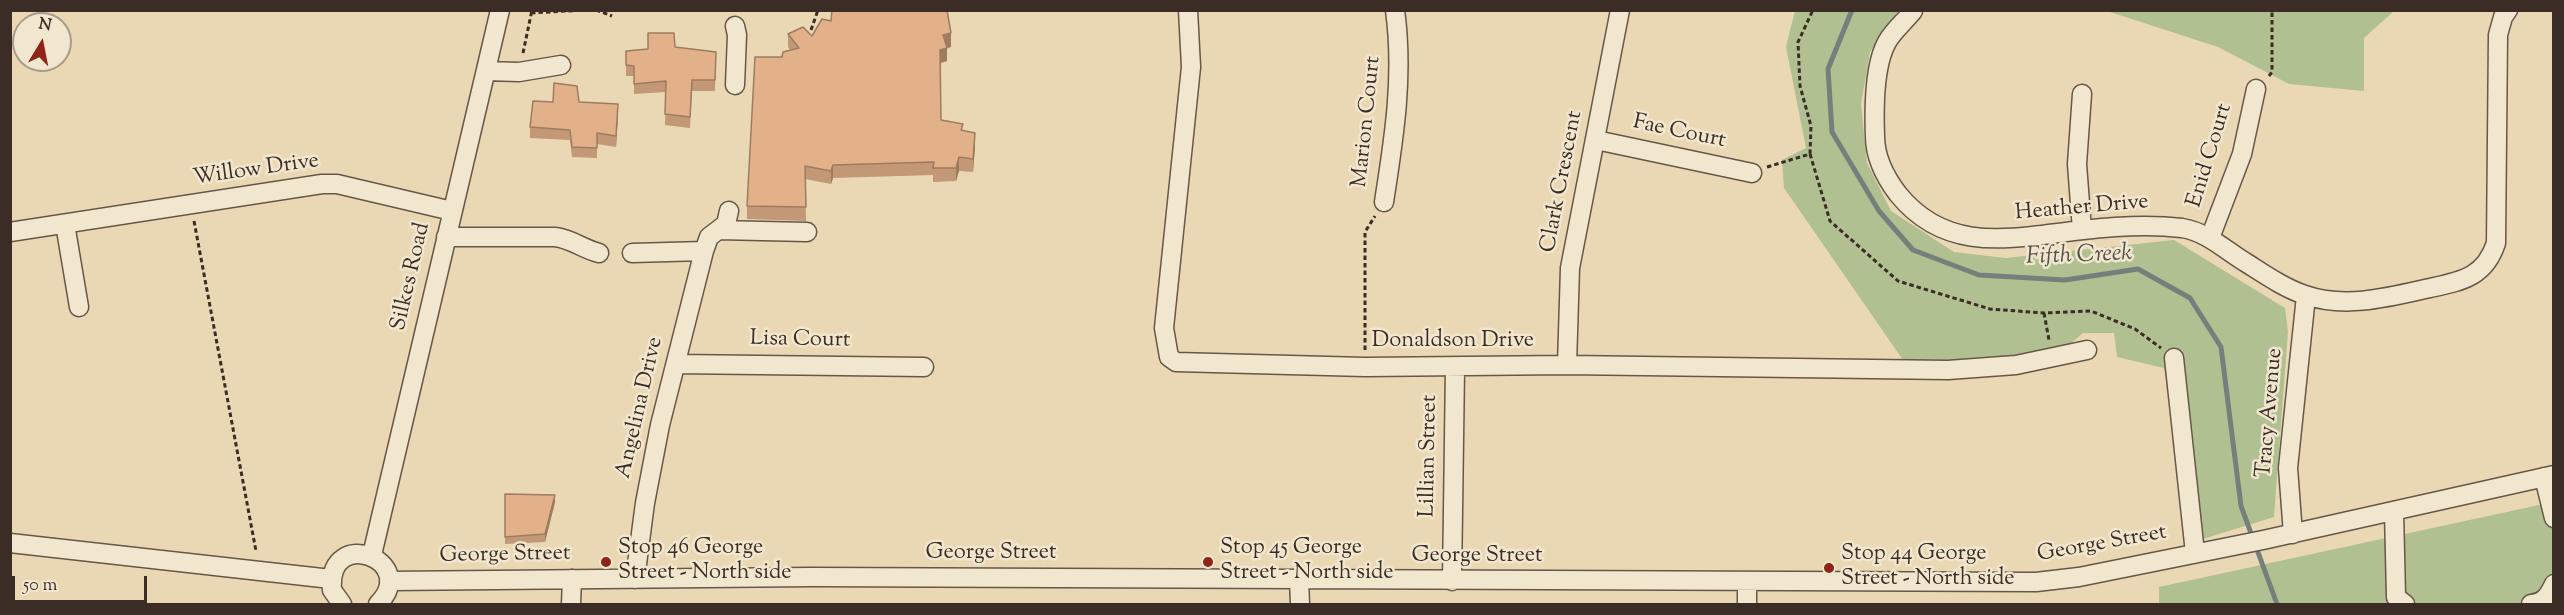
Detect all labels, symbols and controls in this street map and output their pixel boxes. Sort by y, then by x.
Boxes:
north arrow [12,12,72,72]
text: N [37,13,53,38]
street label: Marion Court [1348,55,1388,189]
street label: Enid Court [2183,101,2239,211]
street label: Clark Crescent [1536,109,1590,255]
street label: Fae Court [1630,110,1728,156]
street label: Willow Drive [191,149,321,193]
street label: Heather Drive [2014,190,2150,228]
street label: Silkes Road [387,220,437,334]
water label: Fifth Creek [2025,241,2133,273]
street label: Lisa Court [749,327,851,355]
street label: Donaldson Drive [1372,329,1534,355]
street label: Angelina Drive [612,335,670,481]
street label: Tracy Avenue [2252,347,2290,479]
street label: Lillian Street [1416,394,1444,518]
street label: George Street [2035,521,2169,569]
place label: Stop 46 George Street - North side [618,536,792,588]
place label: Stop 45 George Street - North side [1220,536,1394,588]
street label: George Street [926,541,1056,567]
street label: George Street [439,542,571,570]
place label: Stop 44 George Street - North side [1841,542,2015,594]
street label: George Street [1412,544,1542,570]
marker: Stop 46 George Street - North side [599,555,613,569]
marker: Stop 45 George Street - North side [1201,555,1215,569]
marker: Stop 44 George Street - North side [1822,561,1836,575]
scale bar [15,564,150,602]
text: 50 m [23,573,57,599]

